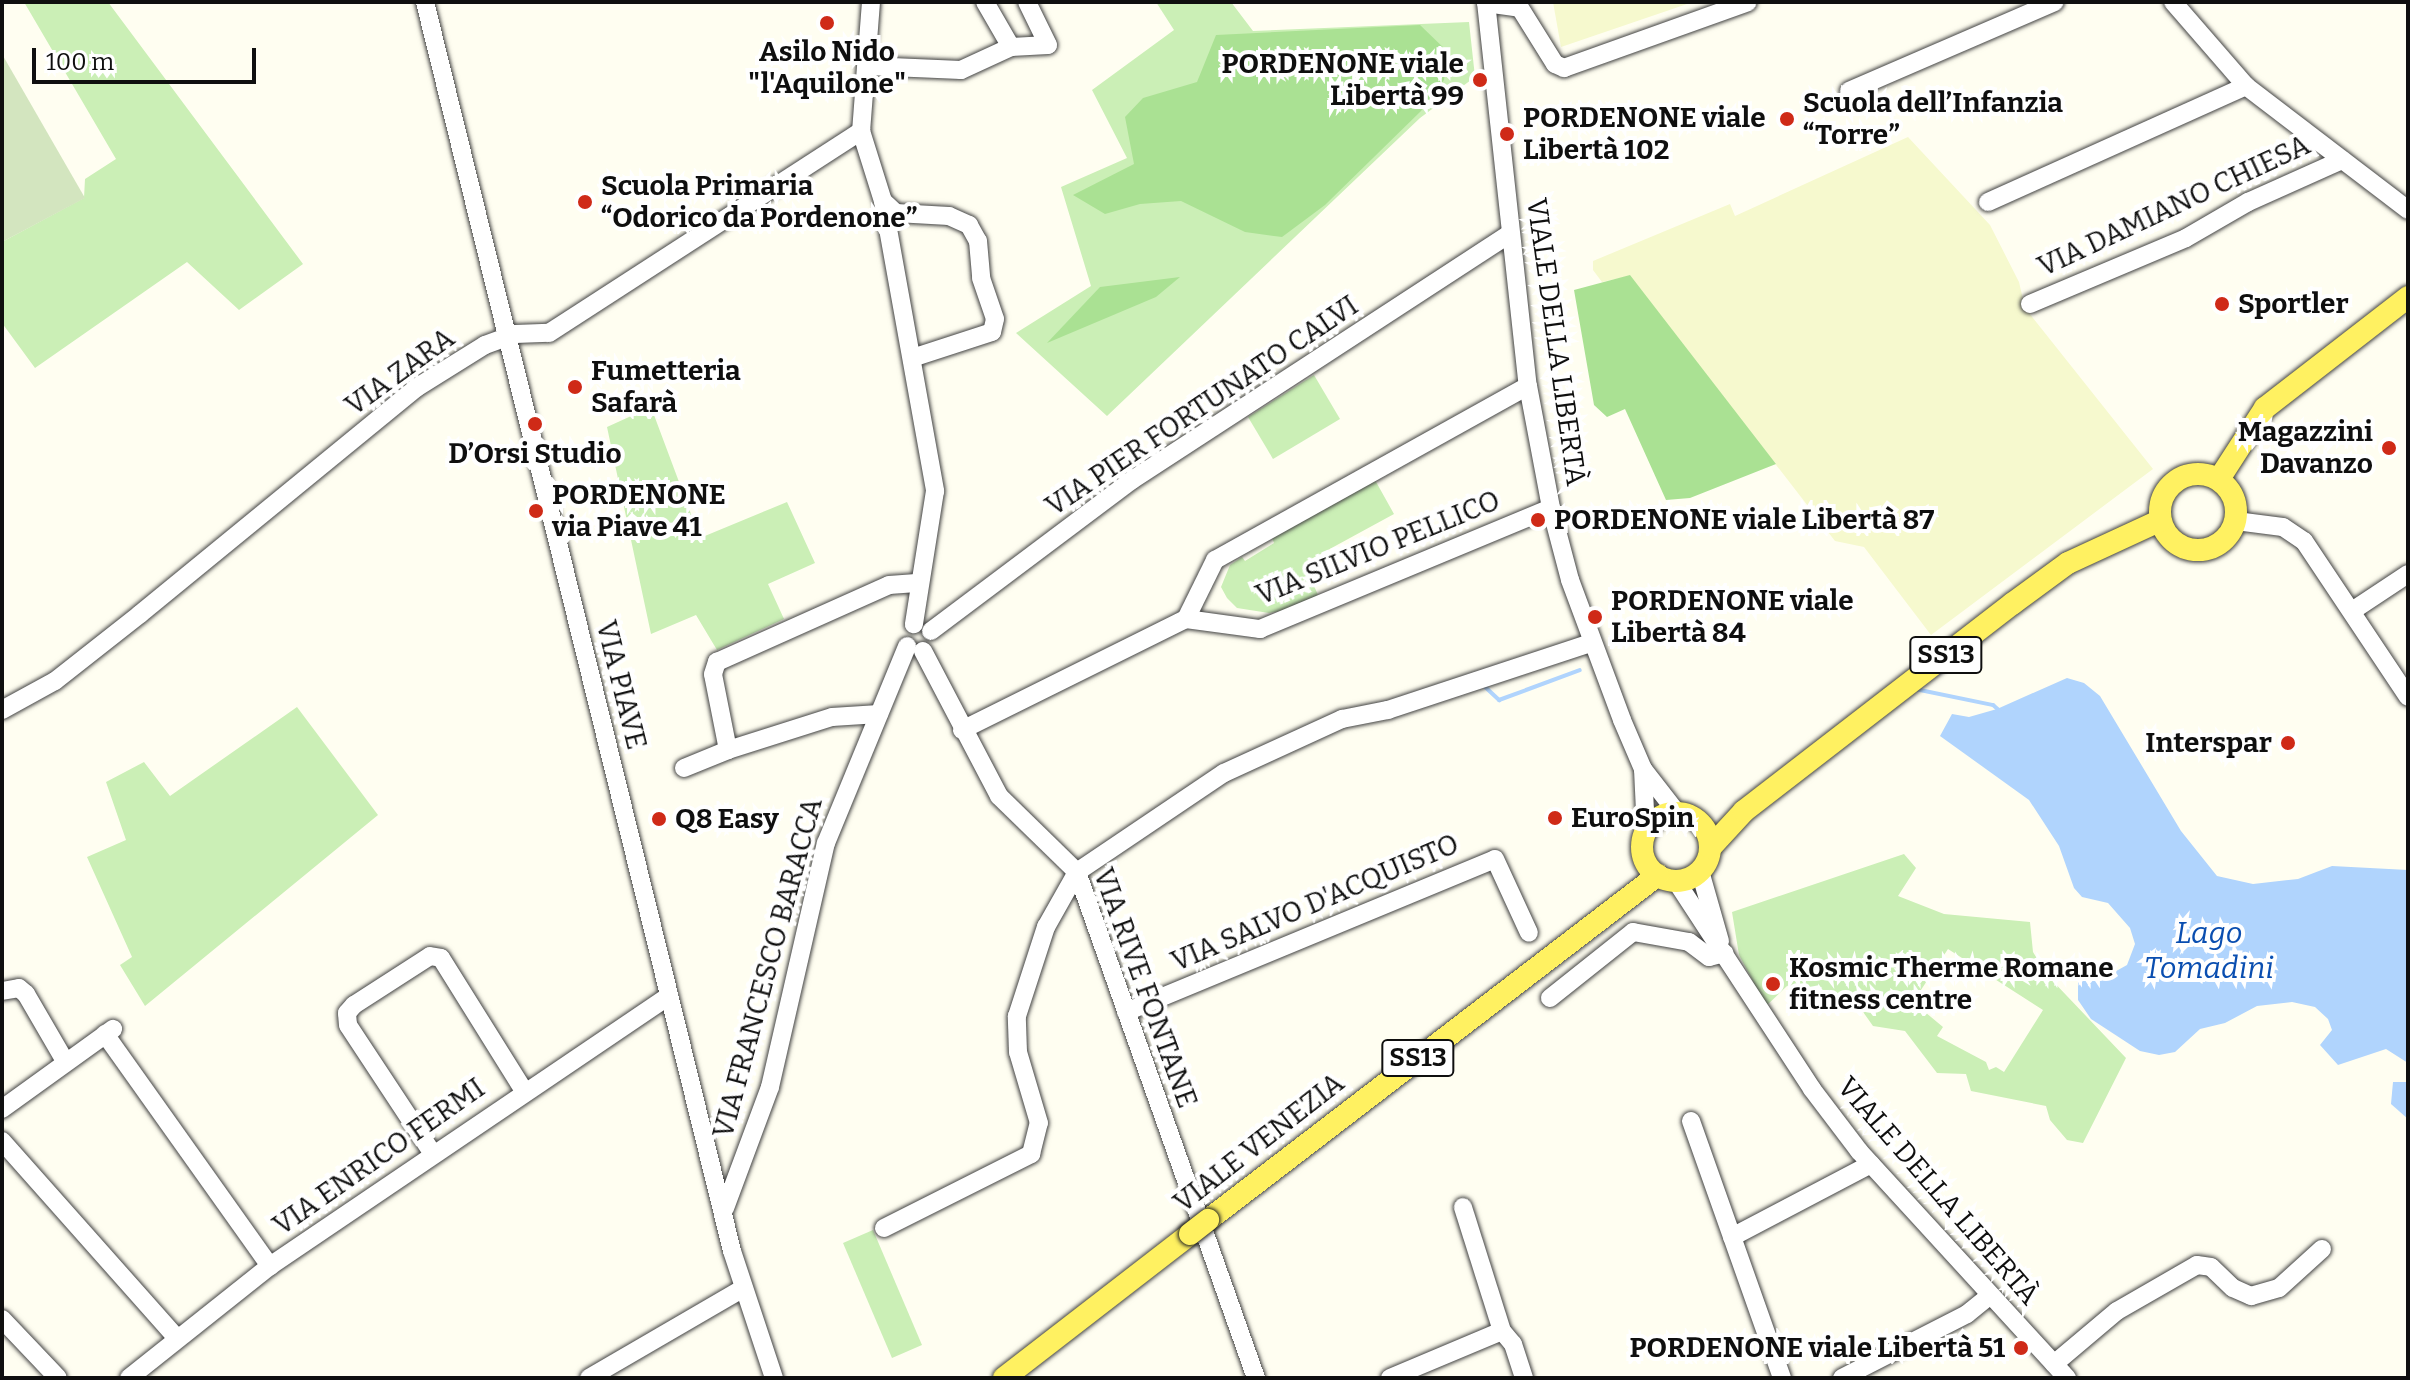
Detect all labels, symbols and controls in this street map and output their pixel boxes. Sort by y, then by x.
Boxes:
marker: Asilo Nido "l'Aquilone" [818,14,836,32]
scale bar [36,32,260,82]
place label: Asilo Nido "l'Aquilone" [748,35,906,101]
place label: PORDENONE viale Libertà 99 [1221,47,1464,113]
text: 100 m [46,48,114,76]
marker: PORDENONE viale Libertà 99 [1471,71,1489,89]
place label: Scuola dell’Infanzia “Torre” [1803,86,2063,152]
place label: PORDENONE viale Libertà 102 [1523,101,1766,167]
marker: Scuola dell’Infanzia “Torre” [1778,110,1796,128]
marker: PORDENONE viale Libertà 102 [1498,125,1516,143]
street label: VIA DAMIANO CHIESA [2033,128,2315,284]
place label: Scuola Primaria “Odorico da Pordenone” [601,169,917,235]
marker: Scuola Primaria “Odorico da Pordenone” [576,193,594,211]
street label: VIALE DELLA LIBERTÀ [1519,196,1593,488]
place label: Sportler [2238,287,2349,321]
street label: VIA PIER FORTUNATO CALVI [1039,289,1365,523]
marker: Sportler [2213,295,2231,313]
street label: VIA ZARA [339,321,461,423]
place label: Fumetteria Safarà [591,354,741,420]
marker: Fumetteria Safarà [566,378,584,396]
marker: D’Orsi Studio [526,415,544,433]
place label: Magazzini Davanzo [2238,415,2373,481]
place label: D’Orsi Studio [448,437,622,471]
marker: Magazzini Davanzo [2380,439,2398,457]
place label: PORDENONE via Piave 41 [552,478,726,544]
street label: VIA SILVIO PELLICO [1251,484,1505,612]
marker: PORDENONE via Piave 41 [527,502,545,520]
place label: PORDENONE viale Libertà 87 [1554,503,1934,537]
marker: PORDENONE viale Libertà 87 [1529,511,1547,529]
place label: PORDENONE viale Libertà 84 [1611,584,1854,650]
marker: PORDENONE viale Libertà 84 [1586,608,1604,626]
street label: VIA PIAVE [589,617,653,753]
road number: SS13 [1908,633,1984,677]
place label: Interspar [2145,726,2272,760]
marker: Interspar [2279,734,2297,752]
street label: VIA FRANCESCO BARACCA [706,794,830,1142]
place label: EuroSpin [1571,801,1694,835]
place label: Q8 Easy [675,802,779,836]
marker: EuroSpin [1546,809,1564,827]
marker: Q8 Easy [650,810,668,828]
street label: VIA SALVO D'ACQUISTO [1166,827,1464,979]
street label: VIA RIVE FONTANE [1086,864,1204,1112]
water label: Lago Tomadini [2144,915,2274,986]
place label: Kosmic Therme Romane fitness centre [1789,951,2114,1017]
marker: Kosmic Therme Romane fitness centre [1764,975,1782,993]
road number: SS13 [1380,1036,1456,1080]
street label: VIALE VENEZIA [1167,1066,1351,1220]
street label: VIALE DELLA LIBERTÀ [1830,1070,2046,1312]
street label: VIA ENRICO FERMI [267,1071,491,1243]
place label: PORDENONE viale Libertà 51 [1630,1331,2005,1365]
marker: PORDENONE viale Libertà 51 [2012,1339,2030,1357]

